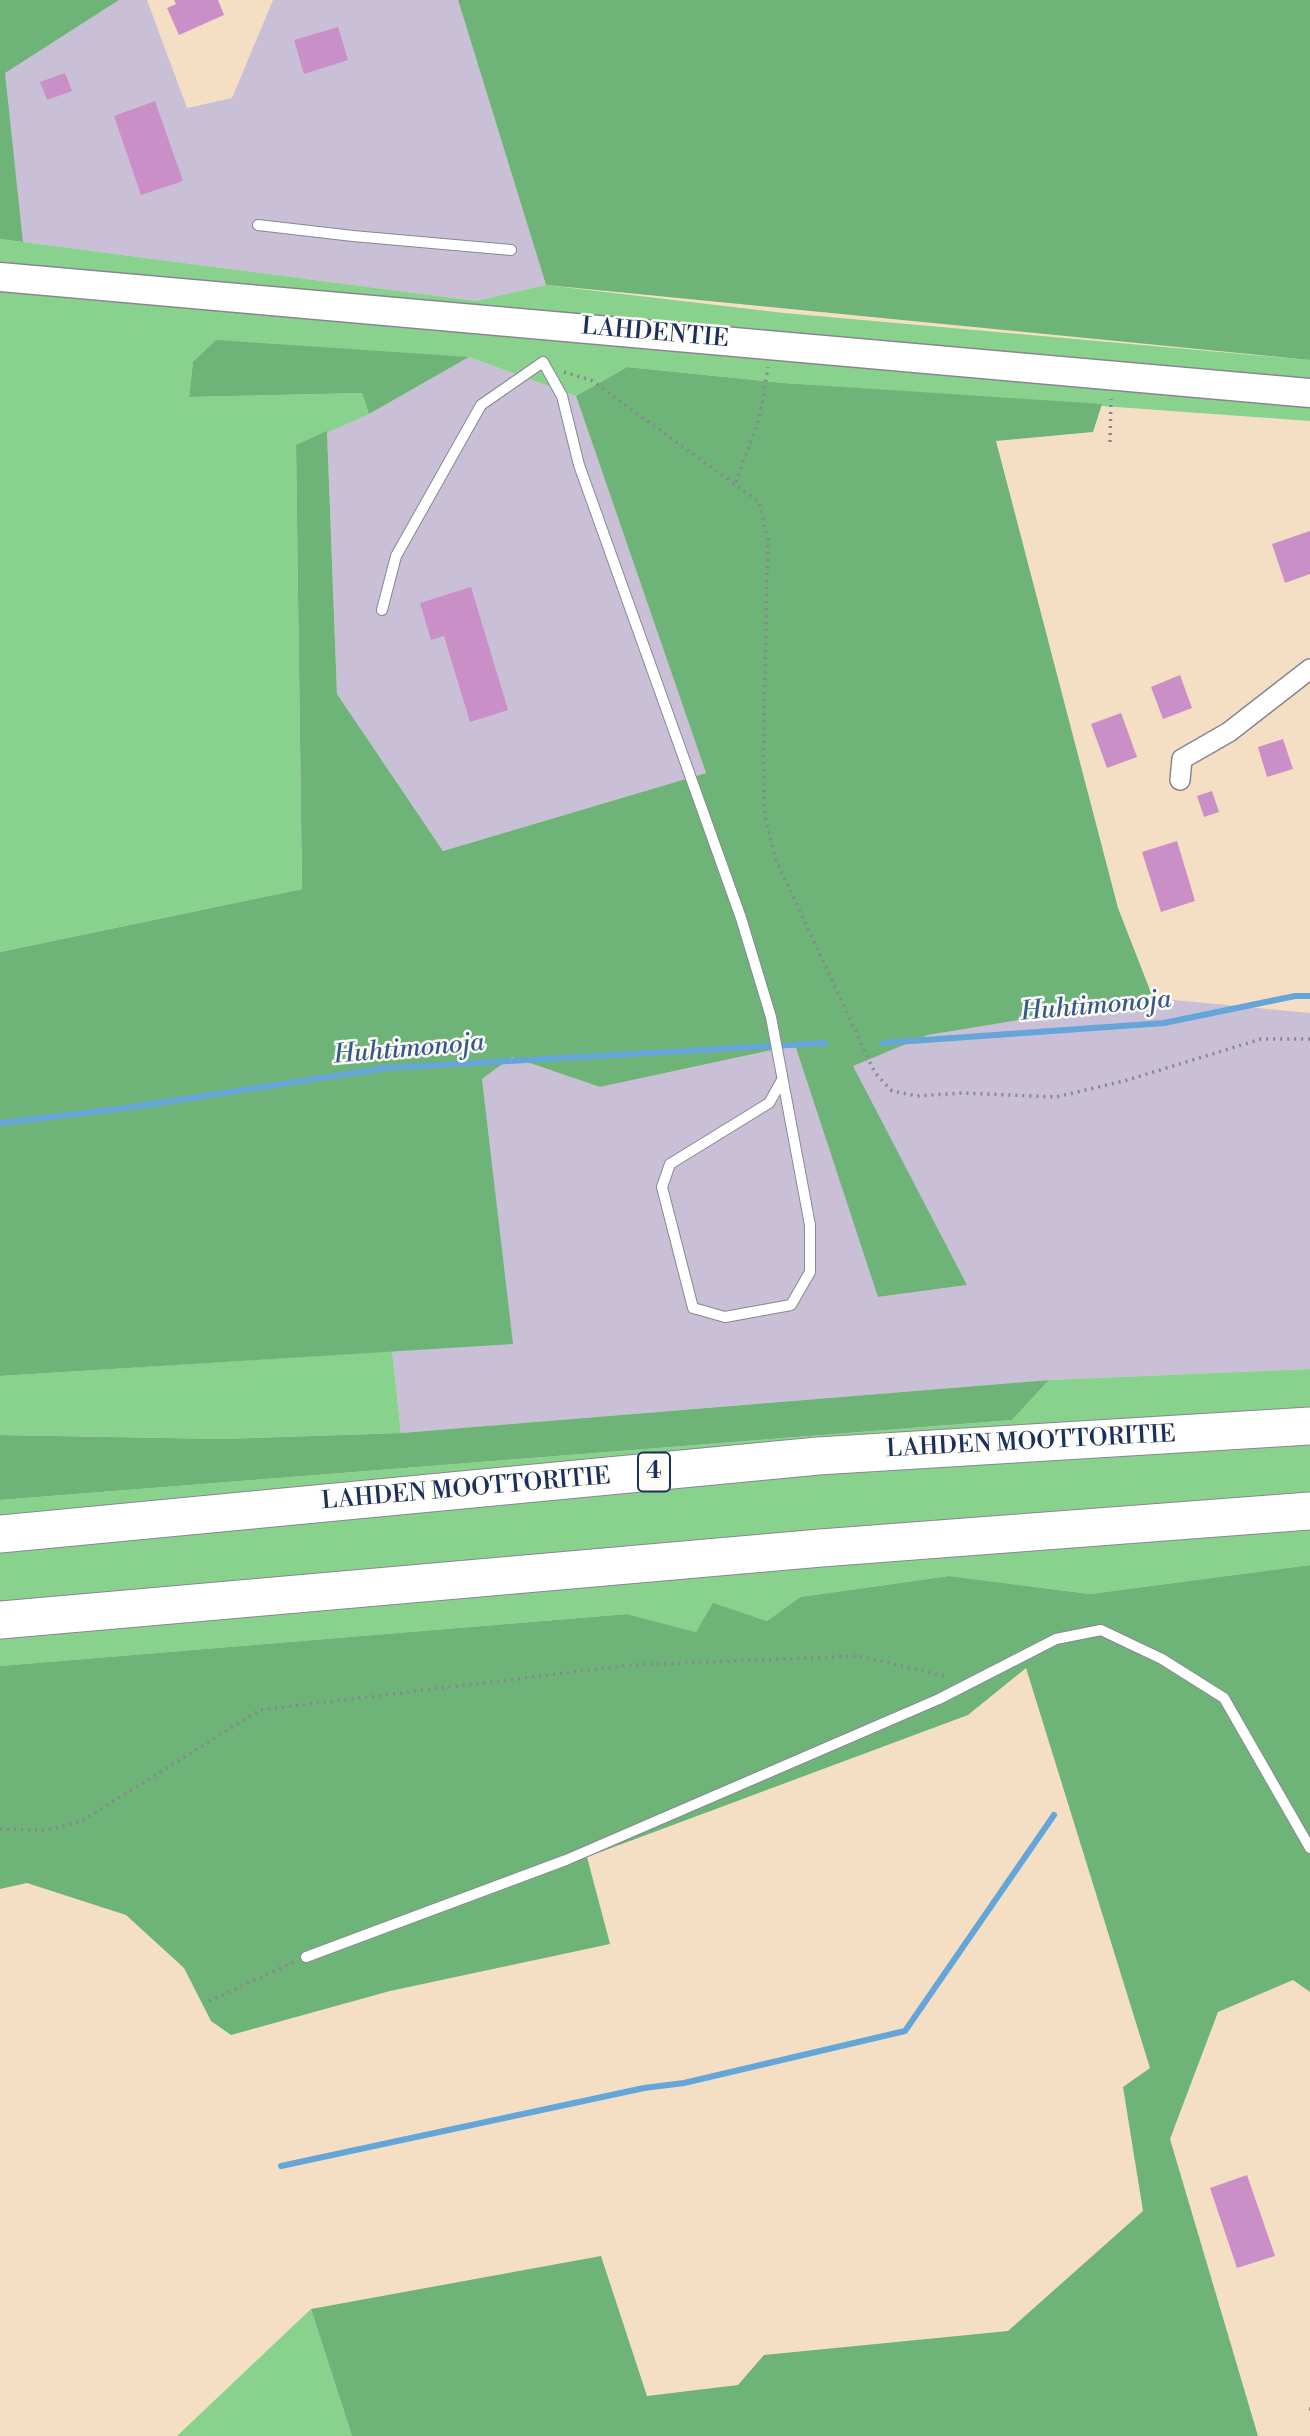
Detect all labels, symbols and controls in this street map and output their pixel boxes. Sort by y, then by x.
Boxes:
street label: LAHDENTIE [580,313,730,355]
water label: Huhtimonoja [1019,985,1173,1029]
water label: Huhtimonoja [332,1028,486,1072]
street label: LAHDEN MOOTTORITIE [885,1421,1177,1465]
road number: 4 [638,1452,670,1492]
street label: LAHDEN MOOTTORITIE [320,1463,612,1517]

